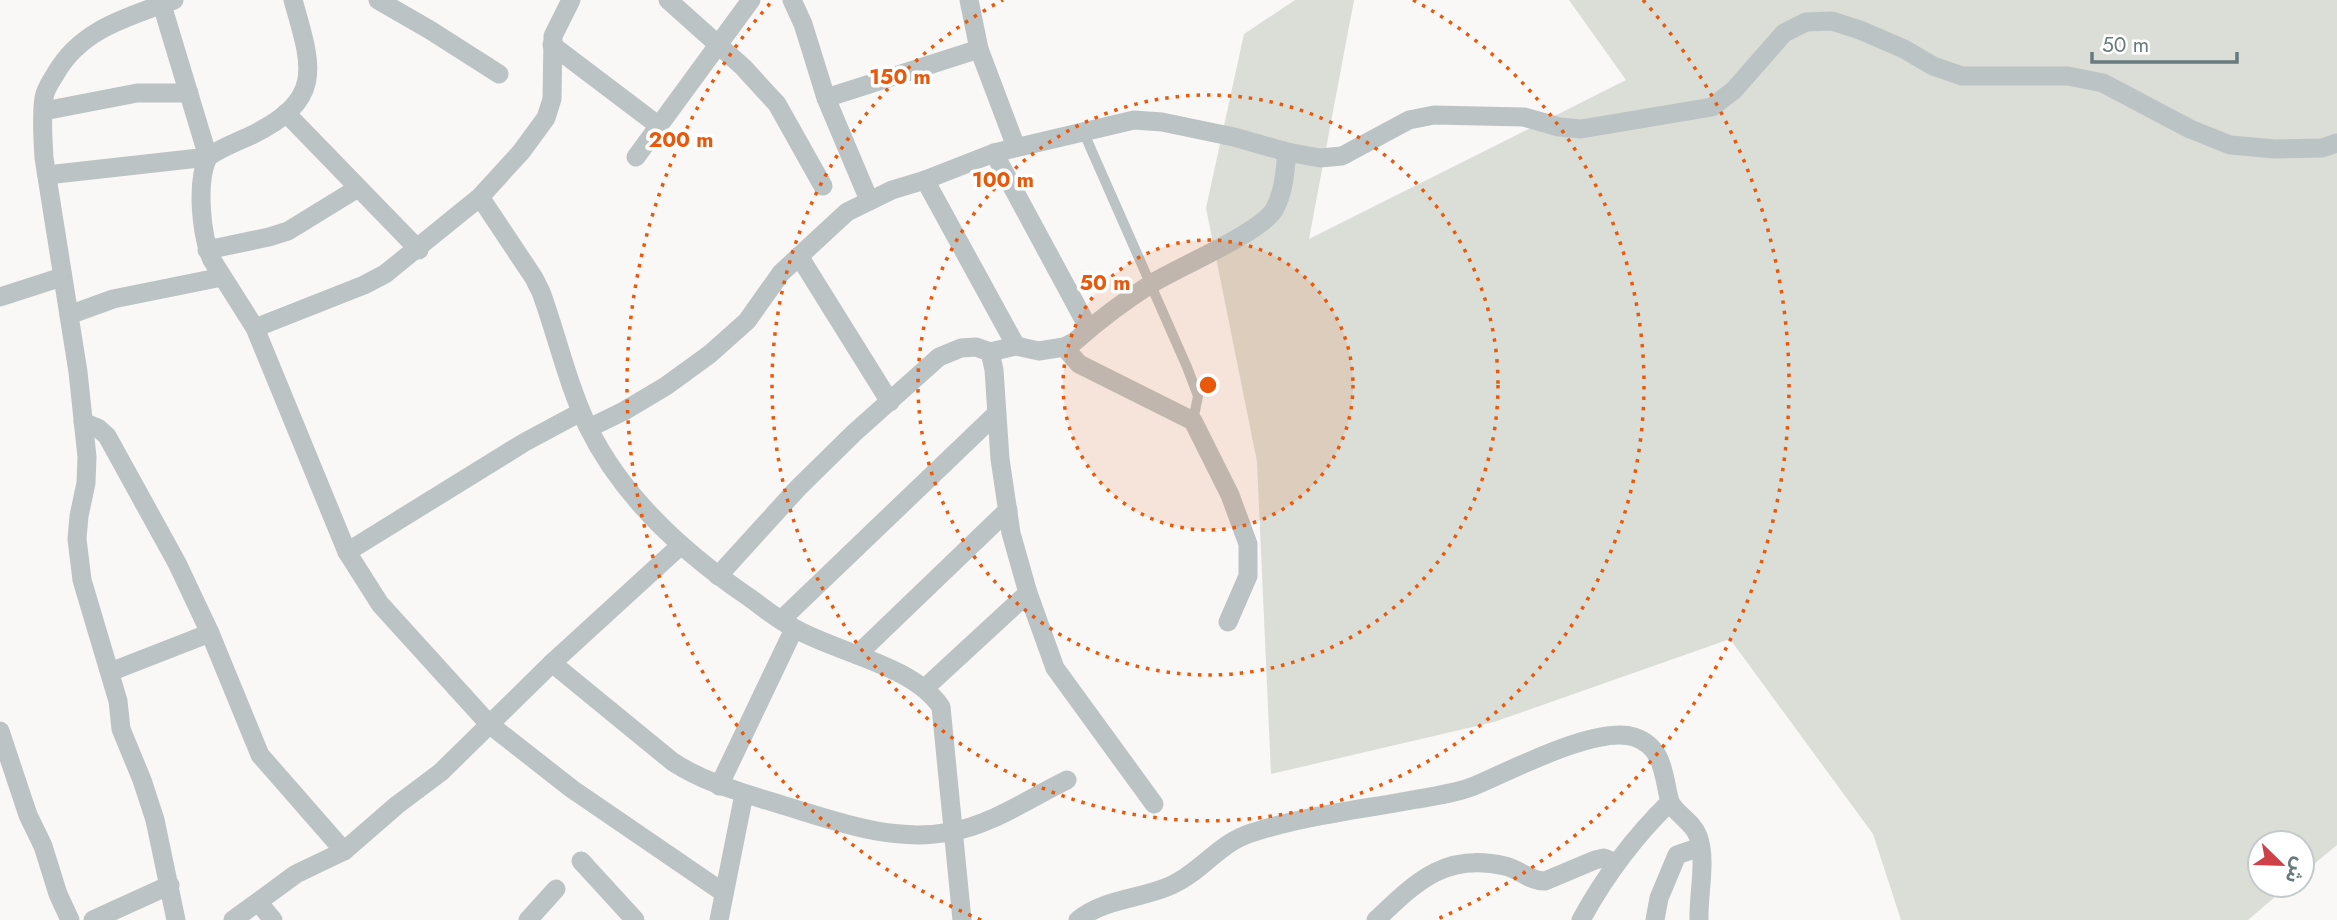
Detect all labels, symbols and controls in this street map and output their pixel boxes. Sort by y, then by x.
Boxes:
scale bar [2092,21,2237,65]
text: 50 m [2102,30,2149,60]
text: 150 m [869,62,931,92]
text: 200 m [648,125,714,155]
text: 100 m [972,165,1034,195]
text: 50 m [1080,268,1130,298]
centre of rings [1196,373,1220,397]
north arrow [2246,829,2316,899]
text: ش [2279,853,2314,888]

